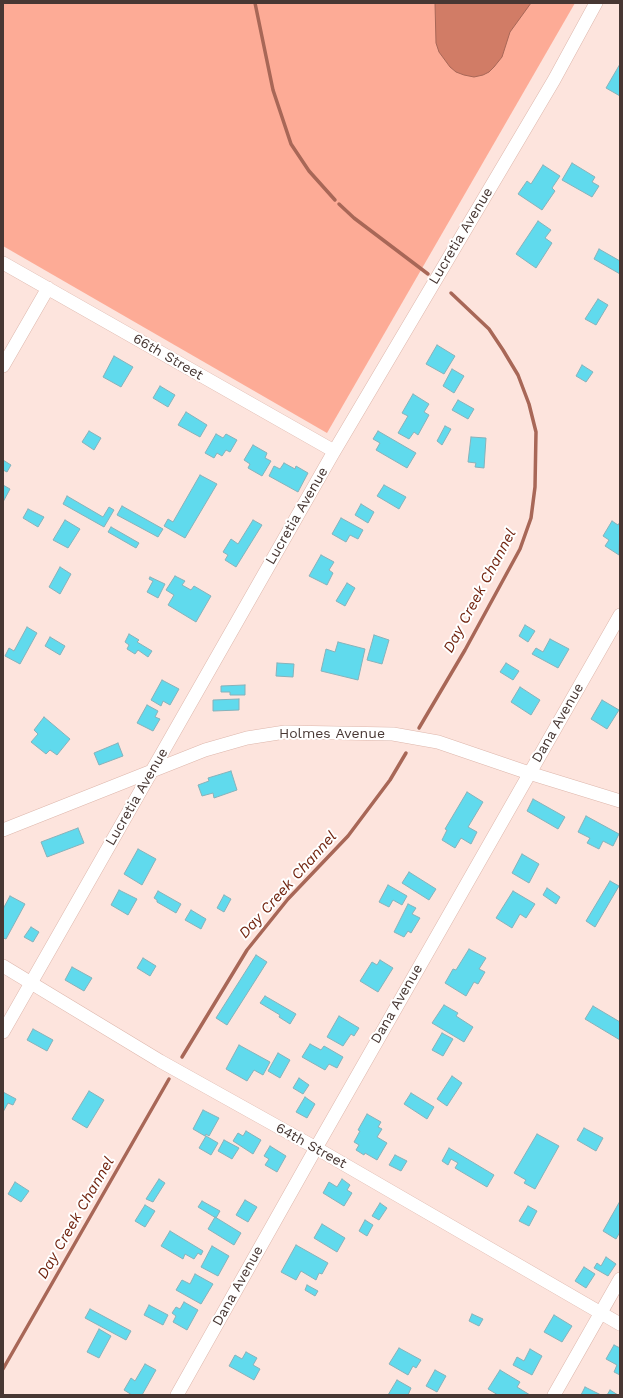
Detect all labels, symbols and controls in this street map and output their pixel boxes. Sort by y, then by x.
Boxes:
street label: Lucretia Avenue [426,185,496,287]
street label: 66th Street [130,330,206,384]
street label: Lucretia Avenue [262,464,332,568]
water label: Day Creek Channel [440,526,520,656]
street label: Dana Avenue [529,680,587,766]
street label: Holmes Avenue [279,726,385,742]
street label: Lucretia Avenue [102,745,172,849]
water label: Day Creek Channel [235,828,341,942]
street label: Dana Avenue [368,961,426,1047]
street label: 64th Street [273,1120,349,1172]
water label: Day Creek Channel [34,1154,118,1282]
street label: Dana Avenue [209,1243,267,1329]

